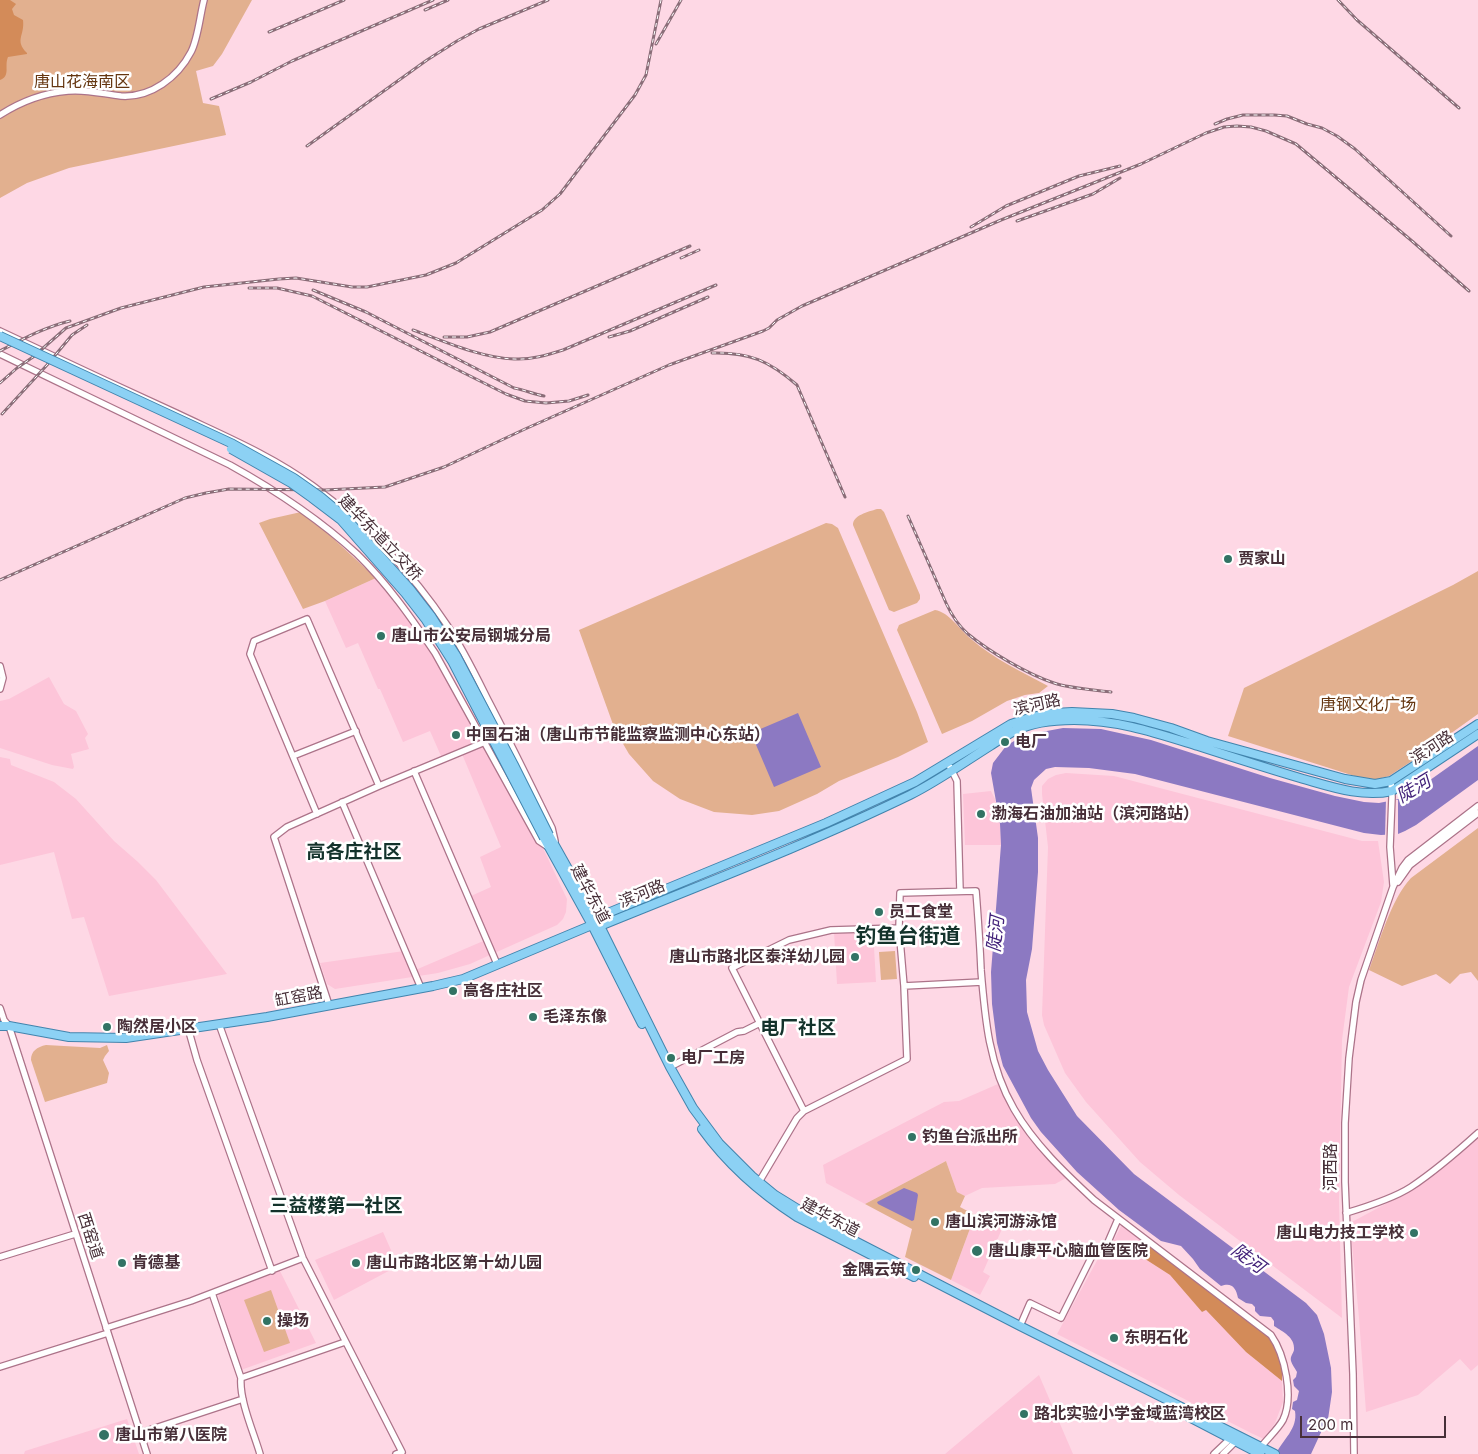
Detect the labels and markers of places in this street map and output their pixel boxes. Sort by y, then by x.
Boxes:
place label: 贾家山 [1238,549,1286,569]
marker: 贾家山 [1222,553,1234,565]
place label: 唐山市公安局钢城分局 [391,626,551,646]
marker: 唐山市公安局钢城分局 [375,630,387,642]
place label: 中国石油（唐山市节能监察监测中心东站） [466,725,770,745]
marker: 中国石油（唐山市节能监察监测中心东站） [450,729,462,741]
place label: 电厂 [1015,732,1047,752]
marker: 电厂 [999,736,1011,748]
place label: 渤海石油加油站（滨河路站） [991,804,1199,824]
marker: 渤海石油加油站（滨河路站） [975,808,987,820]
place label: 员工食堂 [889,902,953,922]
marker: 员工食堂 [873,906,885,918]
place label: 唐山市路北区泰洋幼儿园 [669,947,845,967]
marker: 唐山市路北区泰洋幼儿园 [849,951,861,963]
place label: 高各庄社区 [463,981,543,1001]
marker: 高各庄社区 [447,985,459,997]
place label: 毛泽东像 [543,1007,607,1027]
marker: 毛泽东像 [527,1011,539,1023]
place label: 陶然居小区 [117,1017,197,1037]
marker: 陶然居小区 [101,1021,113,1033]
place label: 电厂工房 [681,1048,745,1068]
marker: 电厂工房 [665,1052,677,1064]
place label: 钓鱼台派出所 [922,1127,1018,1147]
marker: 钓鱼台派出所 [906,1131,918,1143]
place label: 唐山滨河游泳馆 [945,1212,1057,1232]
marker: 唐山滨河游泳馆 [929,1216,941,1228]
place label: 唐山电力技工学校 [1276,1223,1404,1243]
marker: 唐山电力技工学校 [1408,1227,1420,1239]
place label: 唐山康平心脑血管医院 [988,1241,1148,1261]
marker: 唐山康平心脑血管医院 [970,1244,984,1258]
place label: 肯德基 [132,1253,180,1273]
place label: 唐山市路北区第十幼儿园 [366,1253,542,1273]
marker: 肯德基 [116,1257,128,1269]
marker: 唐山市路北区第十幼儿园 [350,1257,362,1269]
place label: 金隅云筑 [842,1260,906,1280]
marker: 金隅云筑 [910,1264,922,1276]
place label: 操场 [277,1311,309,1331]
marker: 操场 [261,1315,273,1327]
place label: 东明石化 [1124,1328,1188,1348]
marker: 东明石化 [1108,1332,1120,1344]
place label: 路北实验小学金域蓝湾校区 [1034,1404,1226,1424]
marker: 路北实验小学金域蓝湾校区 [1018,1408,1030,1420]
place label: 唐山市第八医院 [115,1425,227,1445]
marker: 唐山市第八医院 [97,1428,111,1442]

